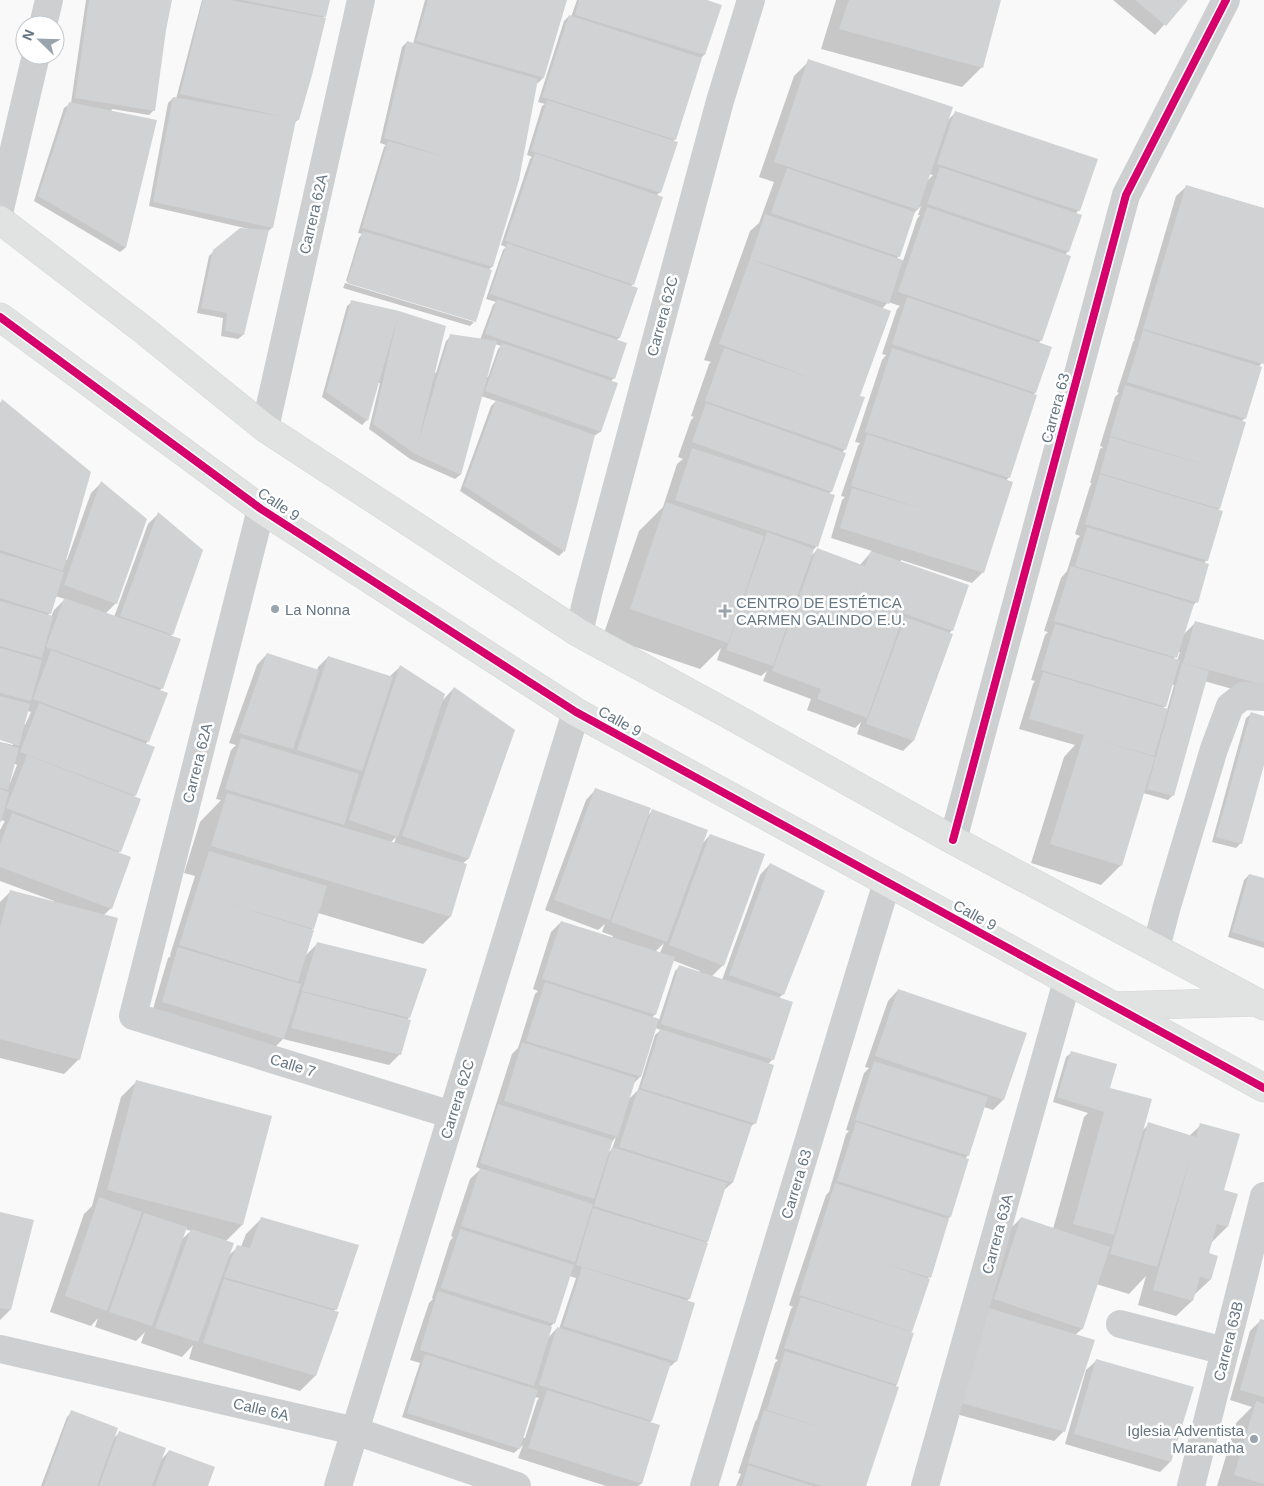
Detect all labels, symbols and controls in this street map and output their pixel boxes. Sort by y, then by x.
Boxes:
north arrow [15,15,65,65]
text: N [19,27,37,43]
street label: Carrera 62A [296,172,330,256]
street label: Carrera 62C [643,274,681,358]
street label: Carrera 63 [1038,371,1072,445]
street label: Calle 9 [255,484,303,524]
place label: CENTRO DE ESTÉTICA CARMEN GALINDO E.U. [736,594,906,628]
place label: La Nonna [285,601,351,618]
marker: La Nonna [269,603,281,615]
marker: CENTRO DE ESTÉTICA CARMEN GALINDO E.U. [718,604,732,618]
street label: Calle 9 [595,702,645,740]
street label: Carrera 62A [179,721,215,805]
street label: Calle 9 [950,896,1000,934]
street label: Calle 7 [268,1050,318,1080]
street label: Carrera 62C [437,1057,477,1141]
street label: Carrera 63 [777,1147,815,1221]
street label: Carrera 63A [978,1192,1016,1276]
street label: Carrera 63B [1210,1299,1246,1383]
street label: Calle 6A [231,1394,291,1424]
place label: Iglesia Adventista Maranatha [1127,1422,1245,1456]
marker: Iglesia Adventista Maranatha [1248,1433,1260,1445]

